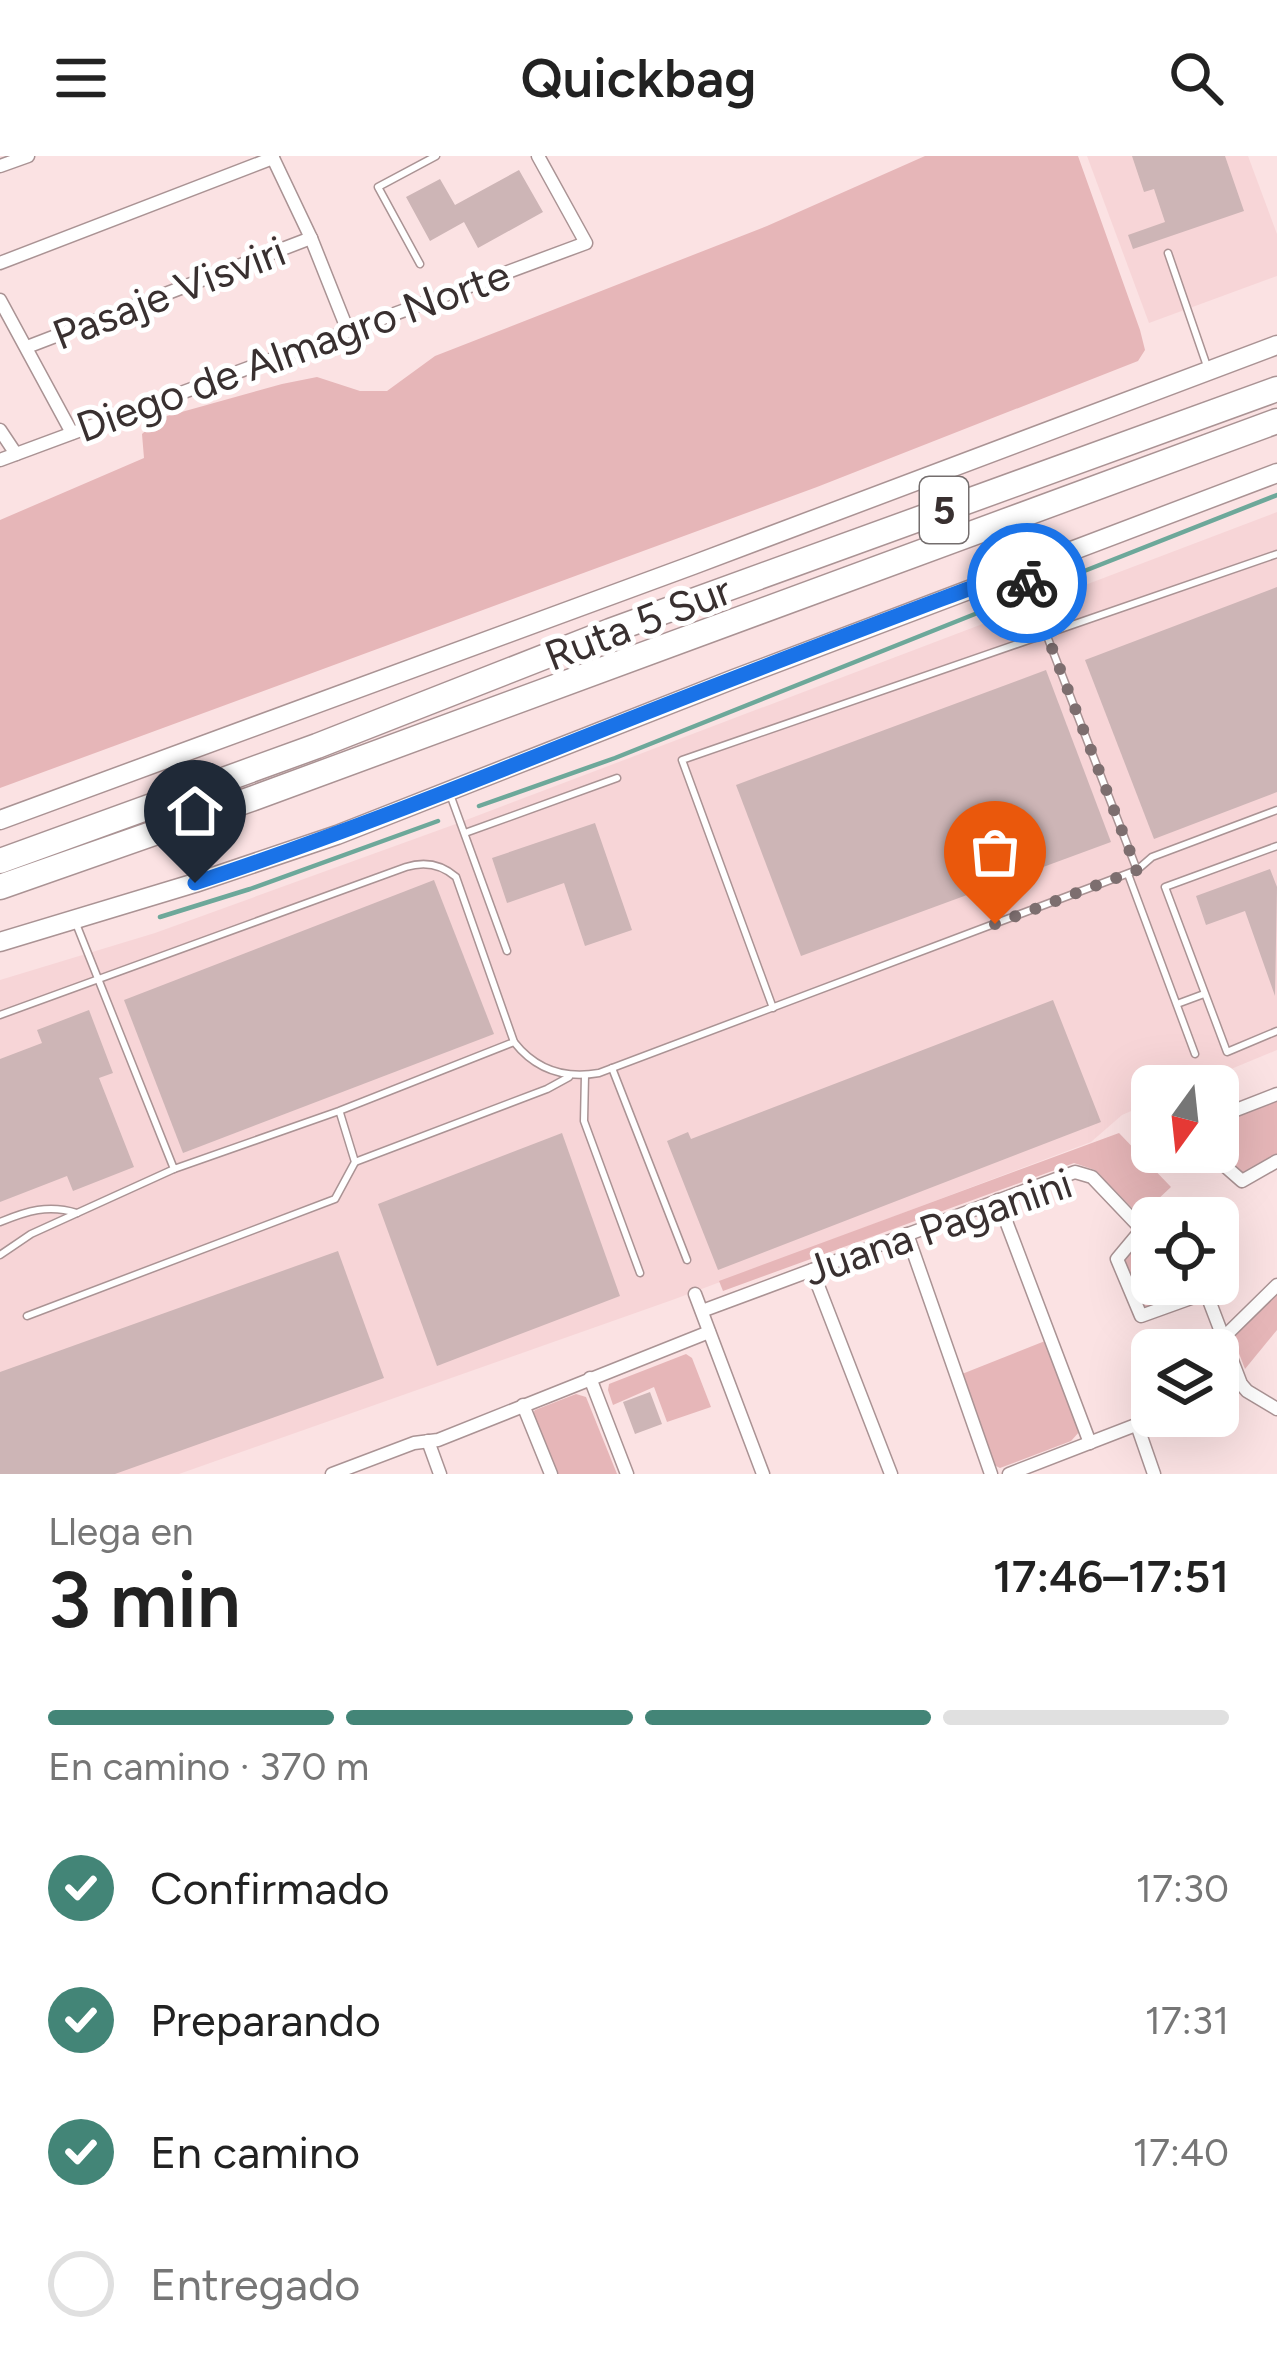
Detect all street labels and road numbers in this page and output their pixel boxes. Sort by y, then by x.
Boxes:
street label: Pasaje Visviri [46,225,292,361]
street label: Diego de Almagro Norte [70,249,516,453]
road number: 5 [920,477,968,543]
street label: Ruta 5 Sur [538,564,738,682]
street label: Juana Paganini [798,1157,1078,1297]

